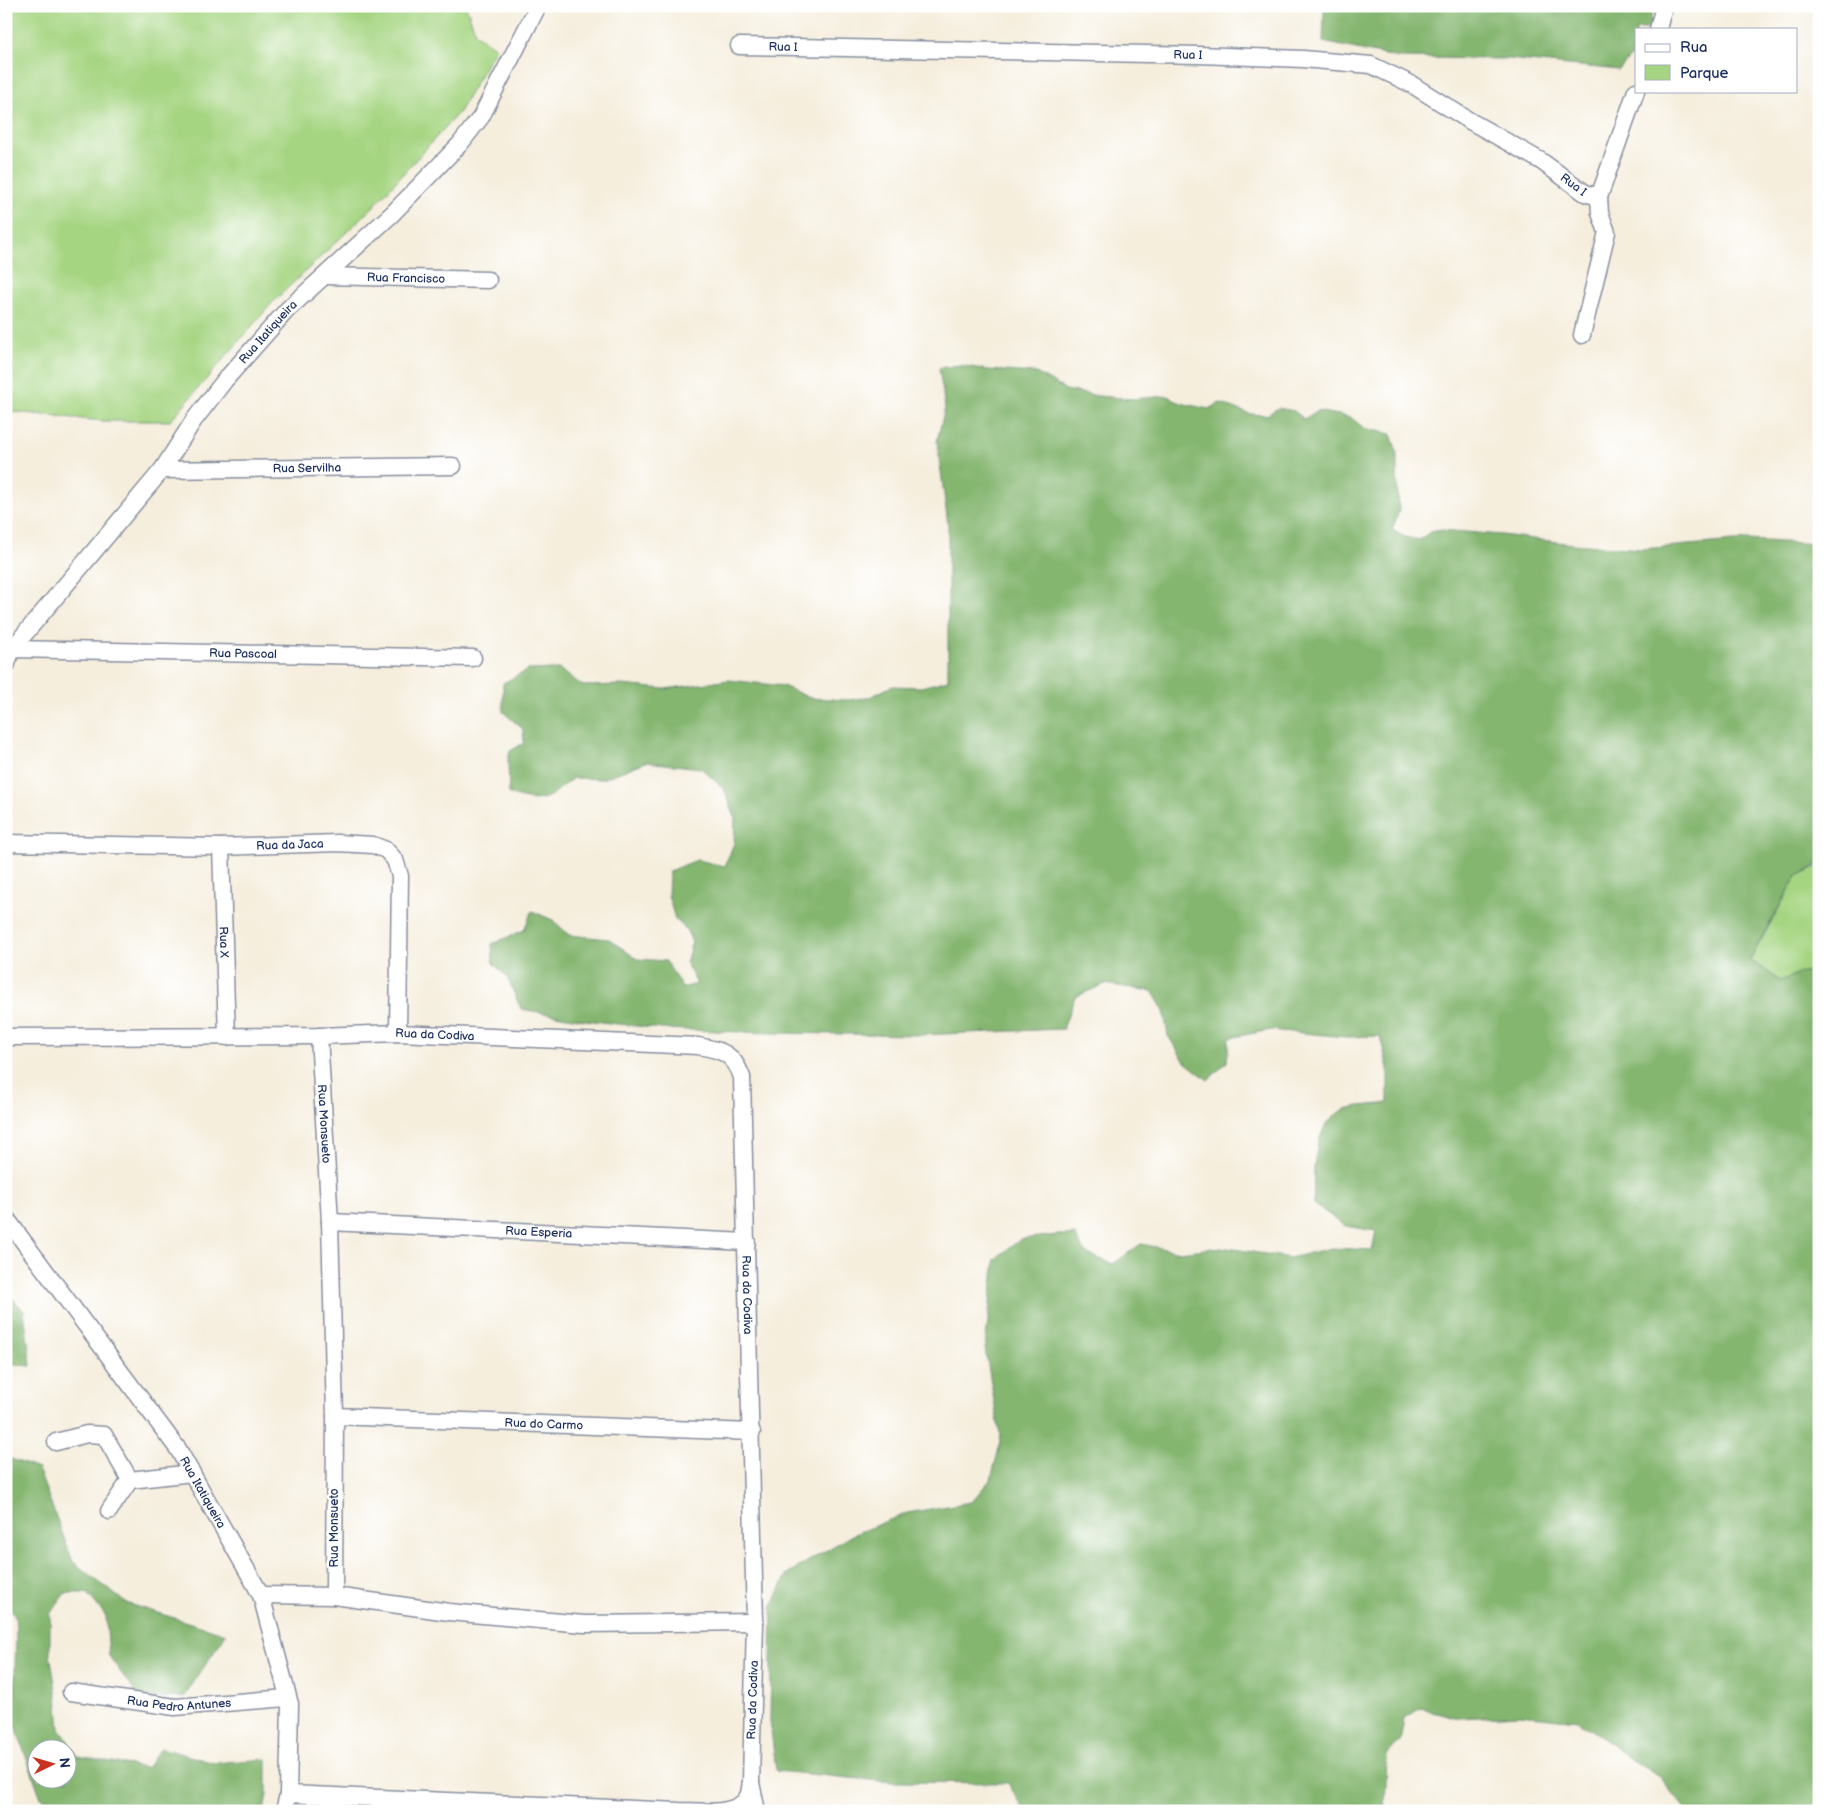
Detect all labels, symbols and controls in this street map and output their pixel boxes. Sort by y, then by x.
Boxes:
legend [1635,28,1798,92]
text: Rua [1680,38,1708,57]
street label: Rua I [768,39,798,55]
street label: Rua I [1173,47,1203,63]
text: Parque [1680,64,1729,83]
street label: Rua I [1557,170,1590,199]
street label: Rua Francisco [367,270,446,286]
street label: Rua Itatiqueira [236,297,300,367]
street label: Rua Servilha [273,460,342,476]
street label: Rua Pascoal [209,645,277,662]
street label: Rua da Jaca [256,836,324,853]
street label: Rua X [216,926,232,958]
street label: Rua da Codiva [395,1025,475,1044]
street label: Rua Monsueto [314,1084,334,1164]
street label: Rua Esperia [505,1223,573,1241]
street label: Rua da Codiva [739,1255,756,1335]
street label: Rua do Carmo [504,1415,584,1433]
street label: Rua Itatiqueira [176,1454,229,1531]
street label: Rua Monsueto [327,1488,342,1568]
street label: Rua da Codiva [744,1660,762,1740]
street label: Rua Pedro Antunes [126,1693,232,1715]
north arrow [28,1740,78,1790]
text: N [56,1757,73,1769]

